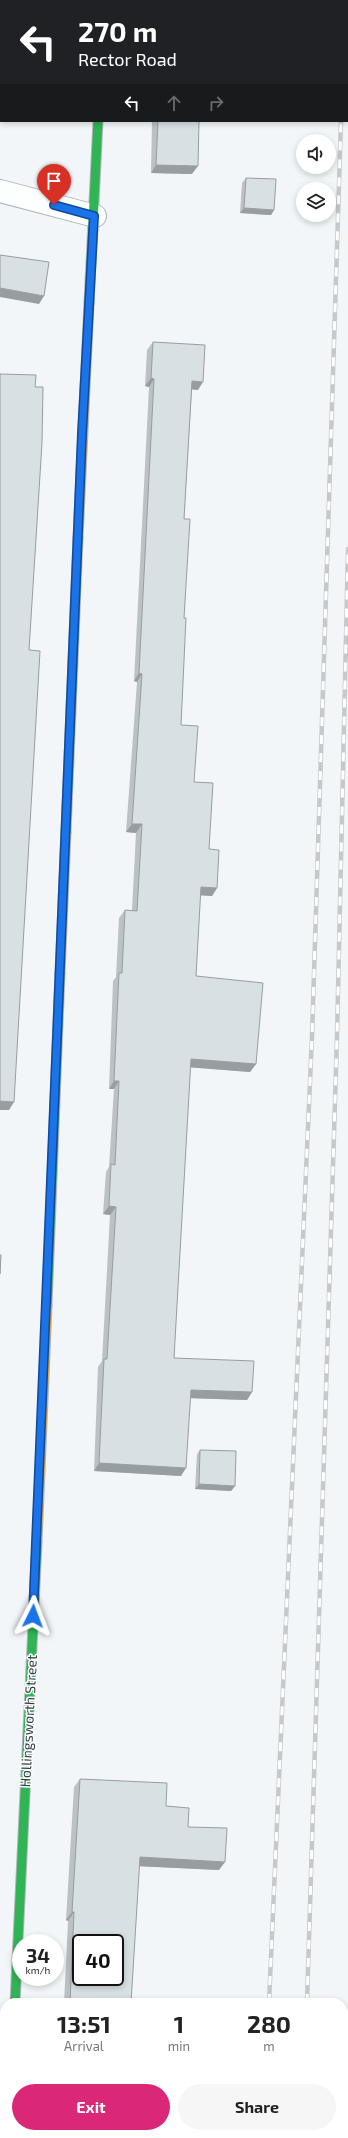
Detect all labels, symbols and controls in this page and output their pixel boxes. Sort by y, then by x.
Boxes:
text: 270 m [78,14,157,48]
icon: left [12,16,64,68]
text: Rector Road [78,48,177,70]
icon: left [121,92,143,114]
icon: ahead [163,92,185,114]
icon: right [205,92,227,114]
map controls [296,134,336,222]
button: sound [296,134,336,174]
pin [37,164,71,205]
icon: arrive [43,170,65,192]
button: layers [296,182,336,222]
position arrow [12,1595,54,1637]
street label: Hollingsworth Street [16,1654,40,1788]
speed limit sign: 40 [72,1934,124,1986]
text: 34 [26,1943,50,1967]
text: km/h [26,1964,50,1976]
text: 13:51 [57,2009,111,2038]
text: 1 [174,2009,184,2038]
text: 280 [247,2009,291,2038]
text: Arrival [64,2038,104,2054]
text: min [168,2038,190,2054]
text: m [263,2038,275,2054]
button: Exit [12,2084,170,2130]
button: Share [178,2084,336,2130]

